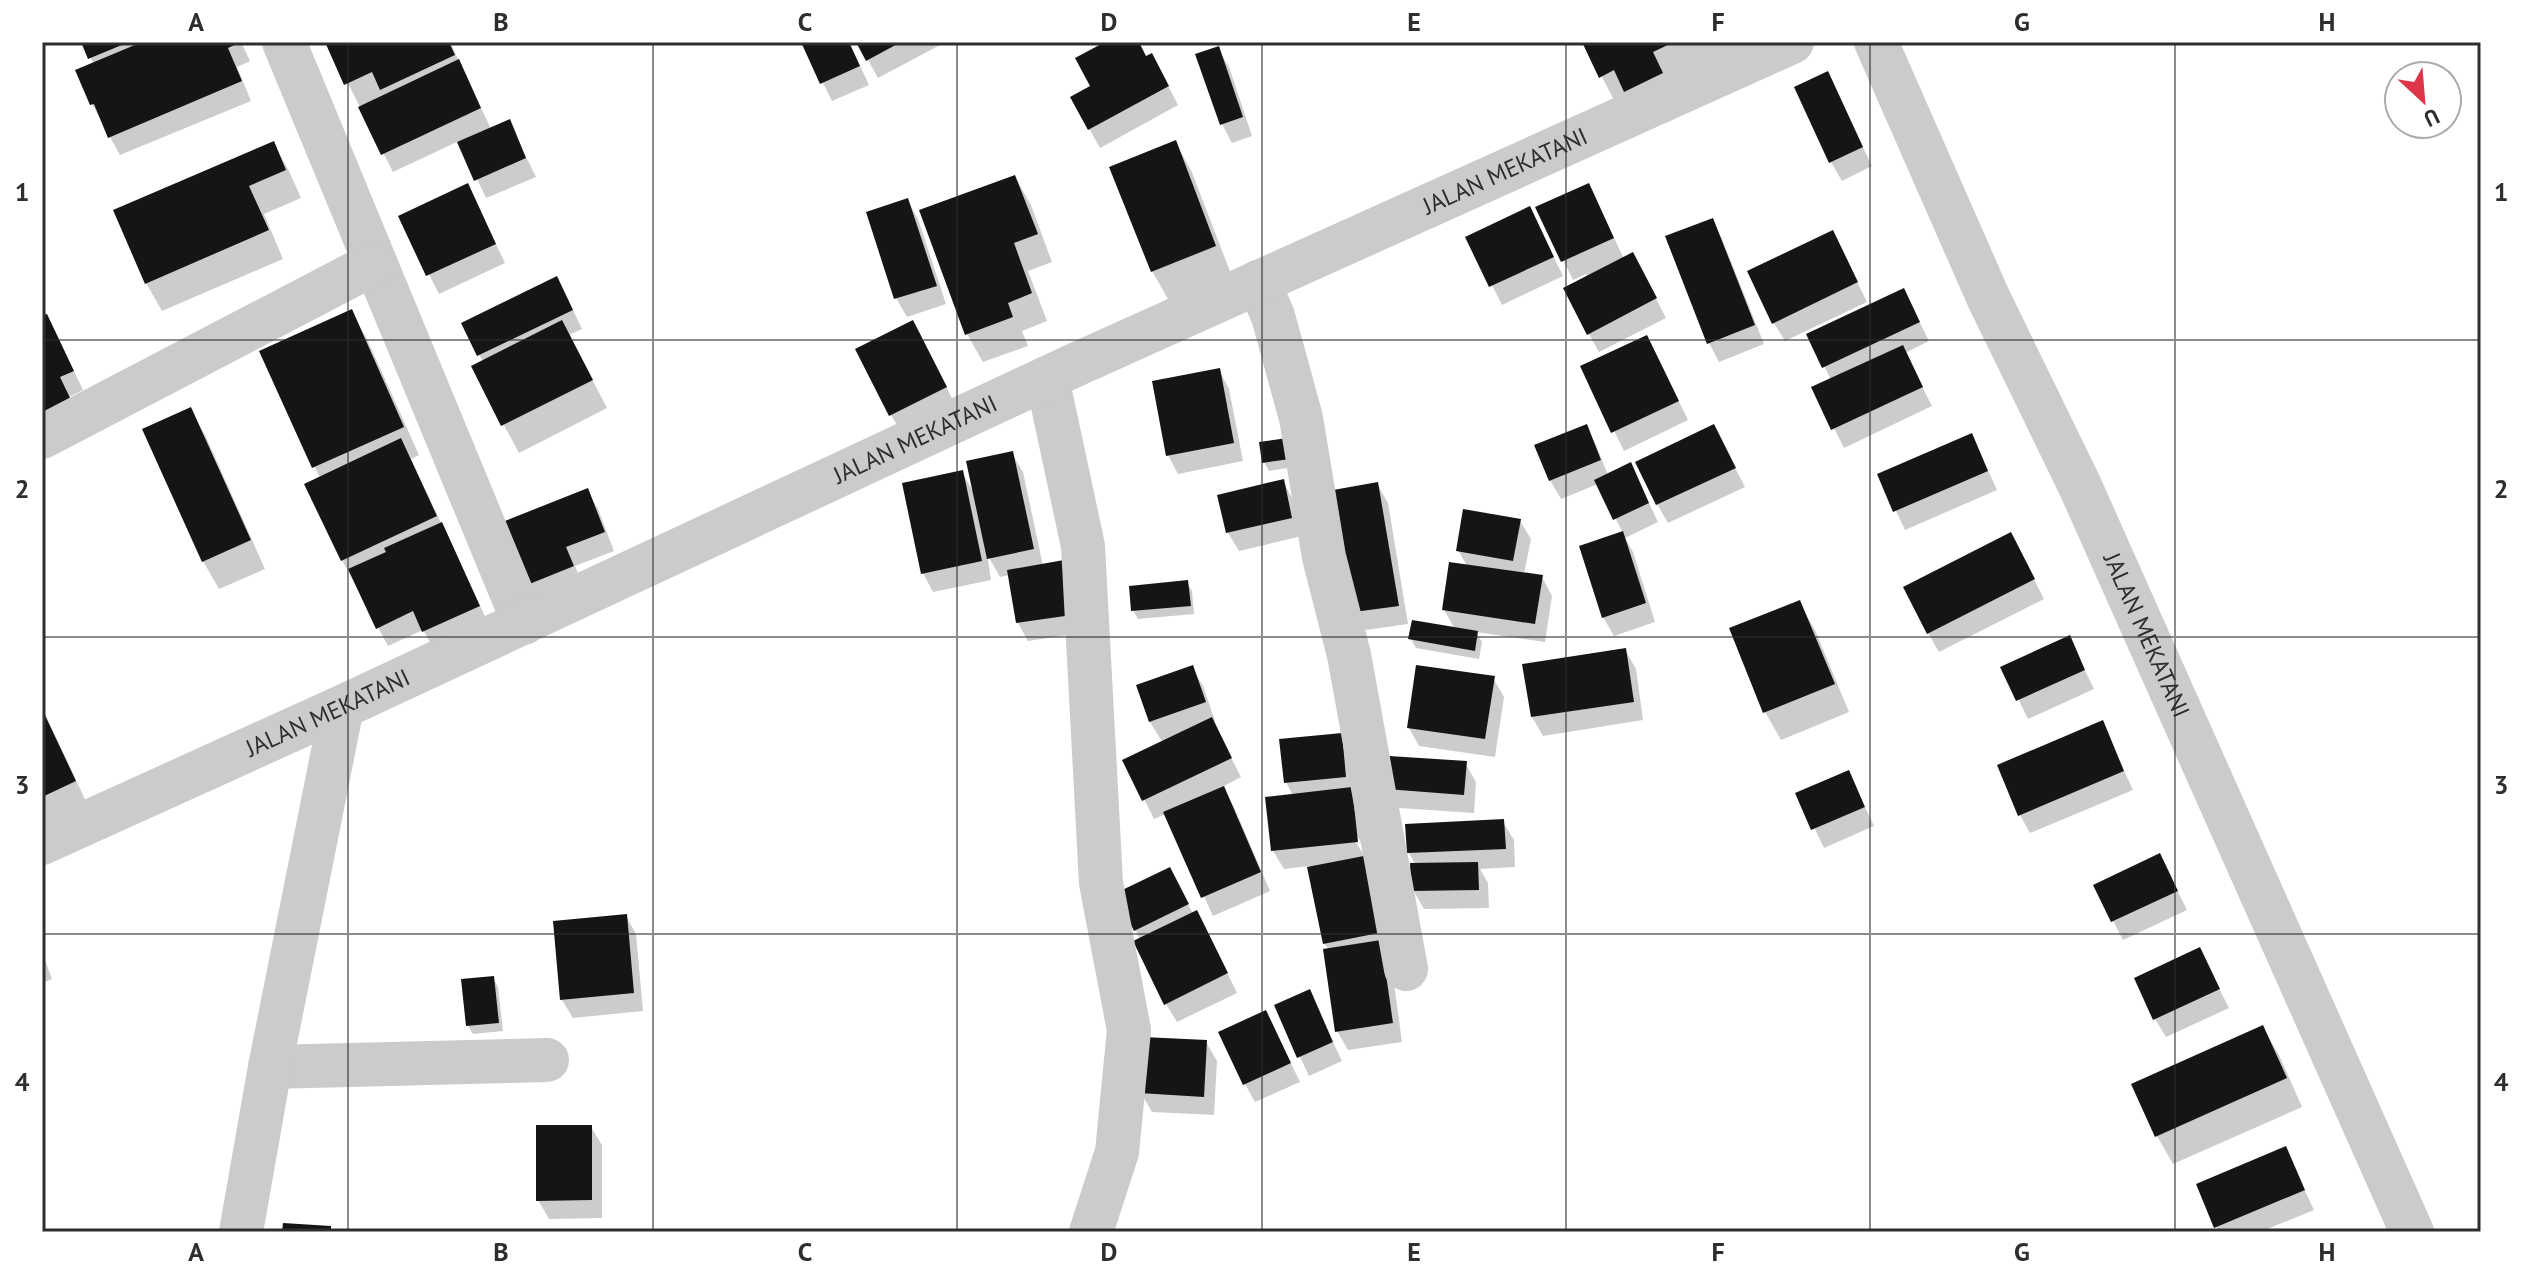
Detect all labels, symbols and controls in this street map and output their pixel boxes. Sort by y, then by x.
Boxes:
text: A [188,5,204,38]
text: B [493,5,509,38]
text: C [798,5,812,38]
text: D [1101,5,1117,38]
text: E [1407,5,1421,38]
text: F [1711,5,1725,38]
text: G [2014,5,2030,38]
text: H [2319,5,2335,38]
north arrow [2383,60,2463,140]
text: U [2419,102,2444,134]
street label: JALAN MEKATANI [1417,120,1592,222]
text: 1 [15,175,29,208]
text: 1 [2494,175,2508,208]
street label: JALAN MEKATANI [827,388,1002,491]
text: 2 [15,472,29,505]
text: 2 [2494,472,2508,505]
street label: JALAN MEKATANI [2096,547,2197,722]
street label: JALAN MEKATANI [240,662,415,764]
text: 3 [15,768,29,801]
text: 3 [2494,768,2508,801]
text: 4 [15,1065,30,1098]
text: 4 [2494,1065,2509,1098]
text: A [188,1235,204,1268]
text: B [493,1235,509,1268]
text: C [798,1235,812,1268]
text: D [1101,1235,1117,1268]
text: E [1407,1235,1421,1268]
text: F [1711,1235,1725,1268]
text: G [2014,1235,2030,1268]
text: H [2319,1235,2335,1268]

